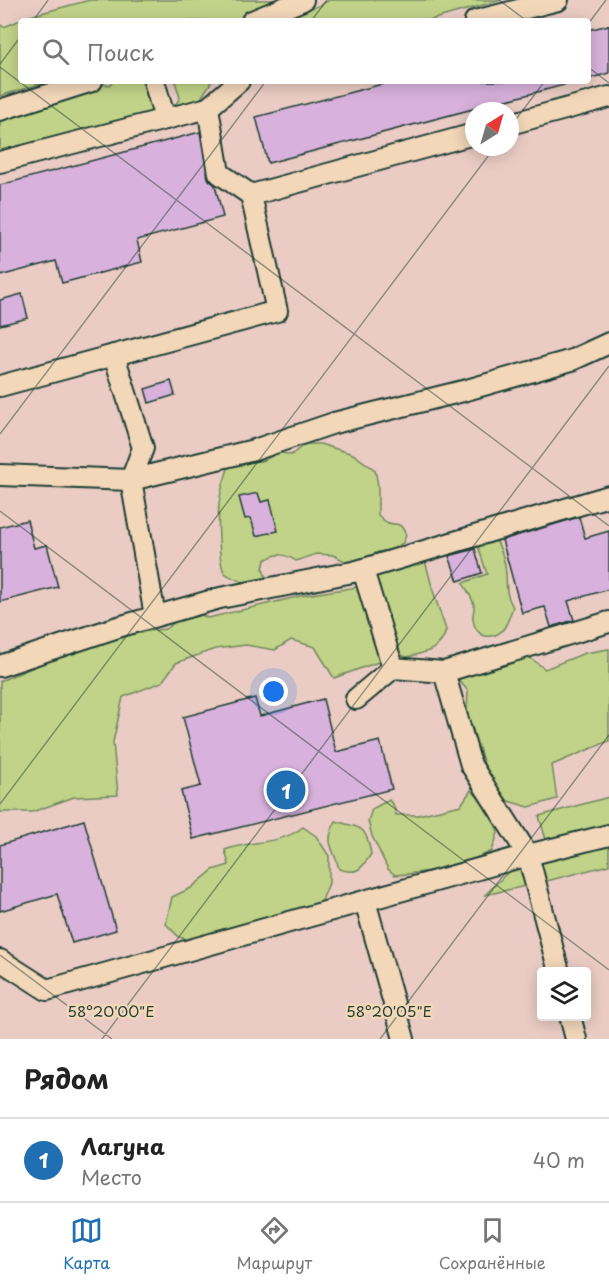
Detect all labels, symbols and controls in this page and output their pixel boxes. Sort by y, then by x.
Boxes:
search box [18,18,591,84]
icon: search [39,35,72,68]
text: Поиск [87,35,154,68]
north arrow [465,102,519,156]
your location [259,677,288,706]
pin: 1 [266,768,306,812]
map controls [537,967,591,1021]
button: layers [537,967,591,1021]
text: 58°20'00"E [67,999,155,1022]
text: 58°20'05"E [346,999,432,1022]
text: Рядом [24,1059,109,1098]
text: Лагуна [81,1129,165,1162]
text: 1 [39,1145,48,1175]
text: 40 m [533,1145,585,1175]
text: Место [81,1162,142,1192]
tab: Карта [63,1214,110,1274]
tab: Маршрут [237,1214,312,1274]
tab: Сохранённые [439,1214,546,1274]

